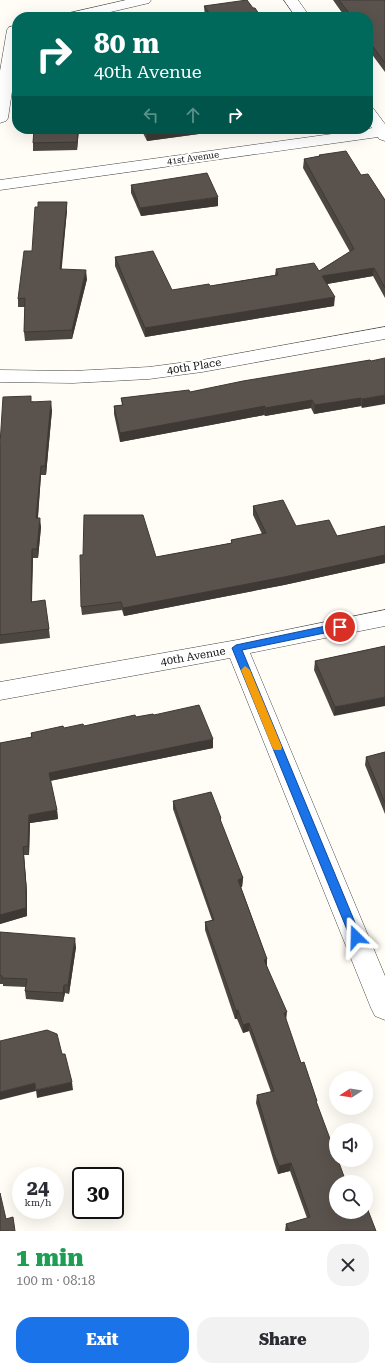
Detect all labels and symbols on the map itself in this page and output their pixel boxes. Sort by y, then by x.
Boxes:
street label: 41st Avenue [166,149,220,167]
street label: 40th Place [166,356,222,377]
pin [323,610,357,644]
street label: 40th Avenue [160,644,227,669]
position arrow [335,916,377,958]
north arrow [329,1071,373,1115]
speed limit sign: 30 [72,1167,124,1219]

